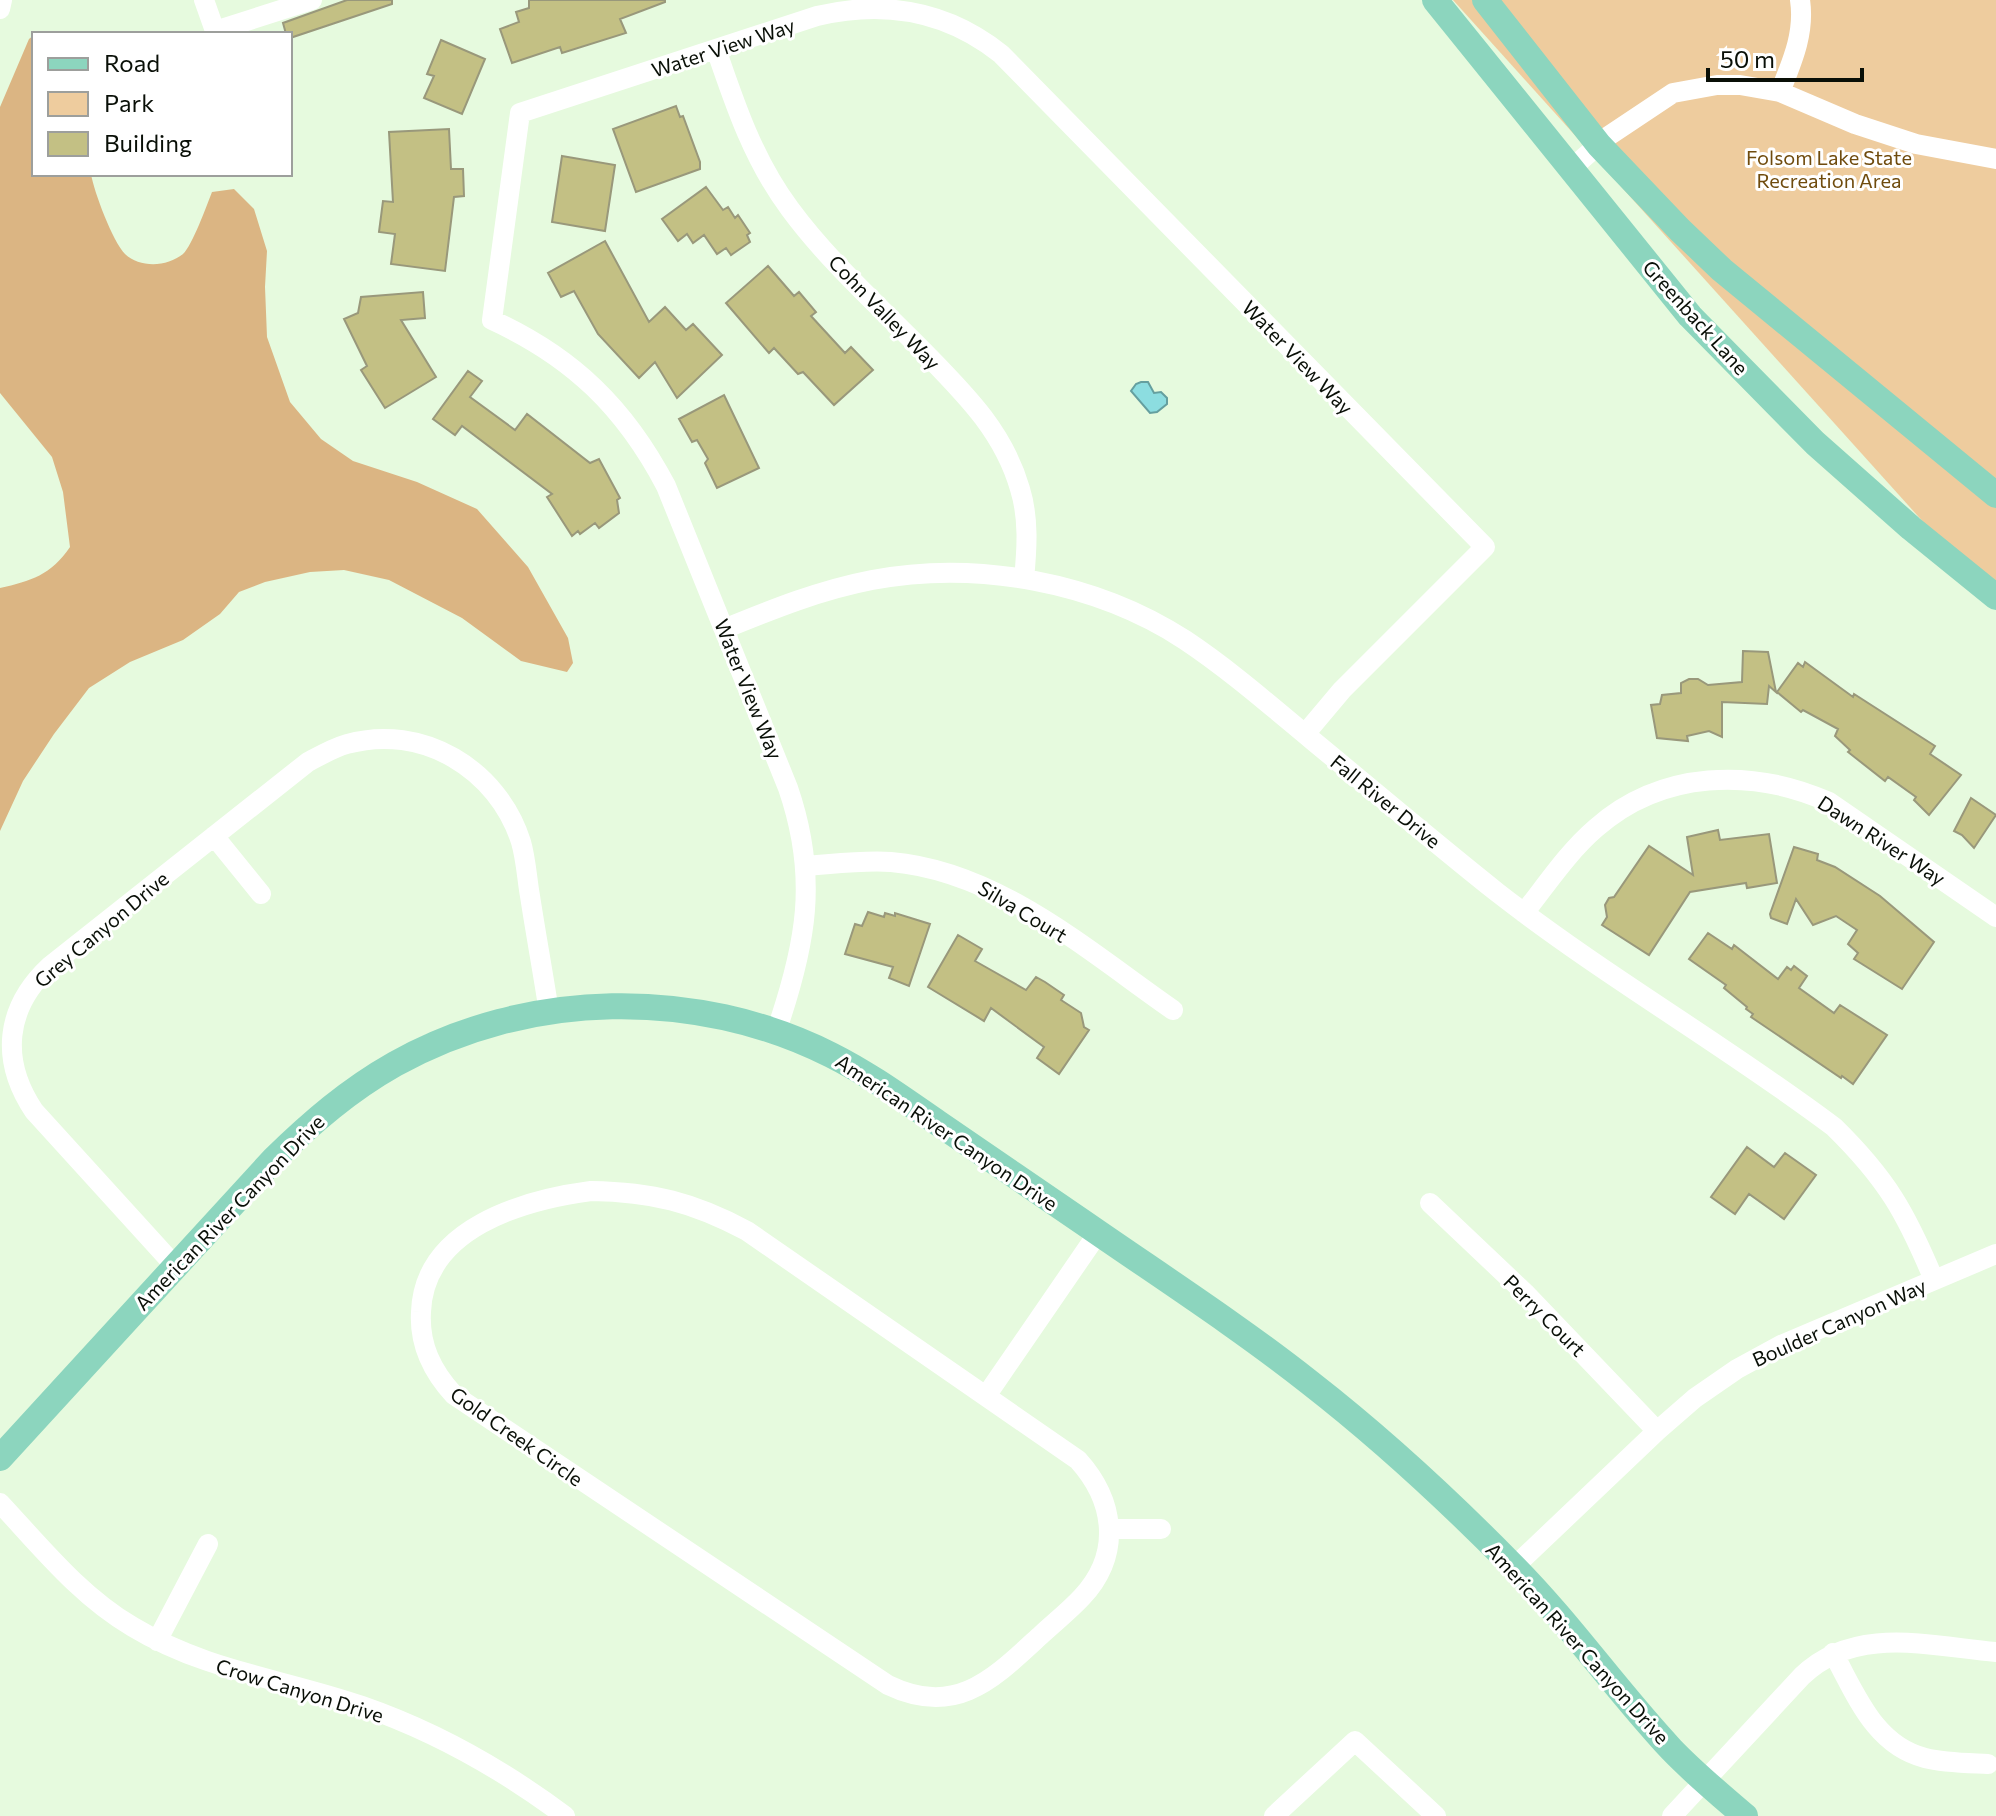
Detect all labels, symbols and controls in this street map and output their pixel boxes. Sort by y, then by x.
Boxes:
street label: Water View Way [648,13,798,81]
legend [32,32,292,176]
scale bar [1708,32,1862,82]
text: 50 m [1720,44,1775,73]
text: Road [104,48,160,77]
text: Park [104,88,154,117]
text: Building [104,128,192,157]
park label: Folsom Lake State Recreation Area [1746,145,1912,192]
street label: Cohn Valley Way [824,250,946,374]
street label: Greenback Lane [1638,255,1754,379]
street label: Water View Way [1238,295,1358,419]
street label: Water View Way [710,615,788,763]
street label: Fall River Drive [1326,749,1446,853]
street label: Dawn River Way [1814,790,1950,890]
street label: Grey Canyon Drive [29,866,173,992]
street label: Silva Court [974,875,1072,947]
street label: American River Canyon Drive [832,1049,1062,1215]
street label: American River Canyon Drive [129,1109,329,1315]
street label: Perry Court [1499,1269,1591,1361]
street label: Boulder Canyon Way [1748,1273,1930,1371]
street label: Gold Creek Circle [446,1381,588,1491]
street label: American River Canyon Drive [1481,1537,1675,1749]
street label: Crow Canyon Drive [213,1653,387,1727]

